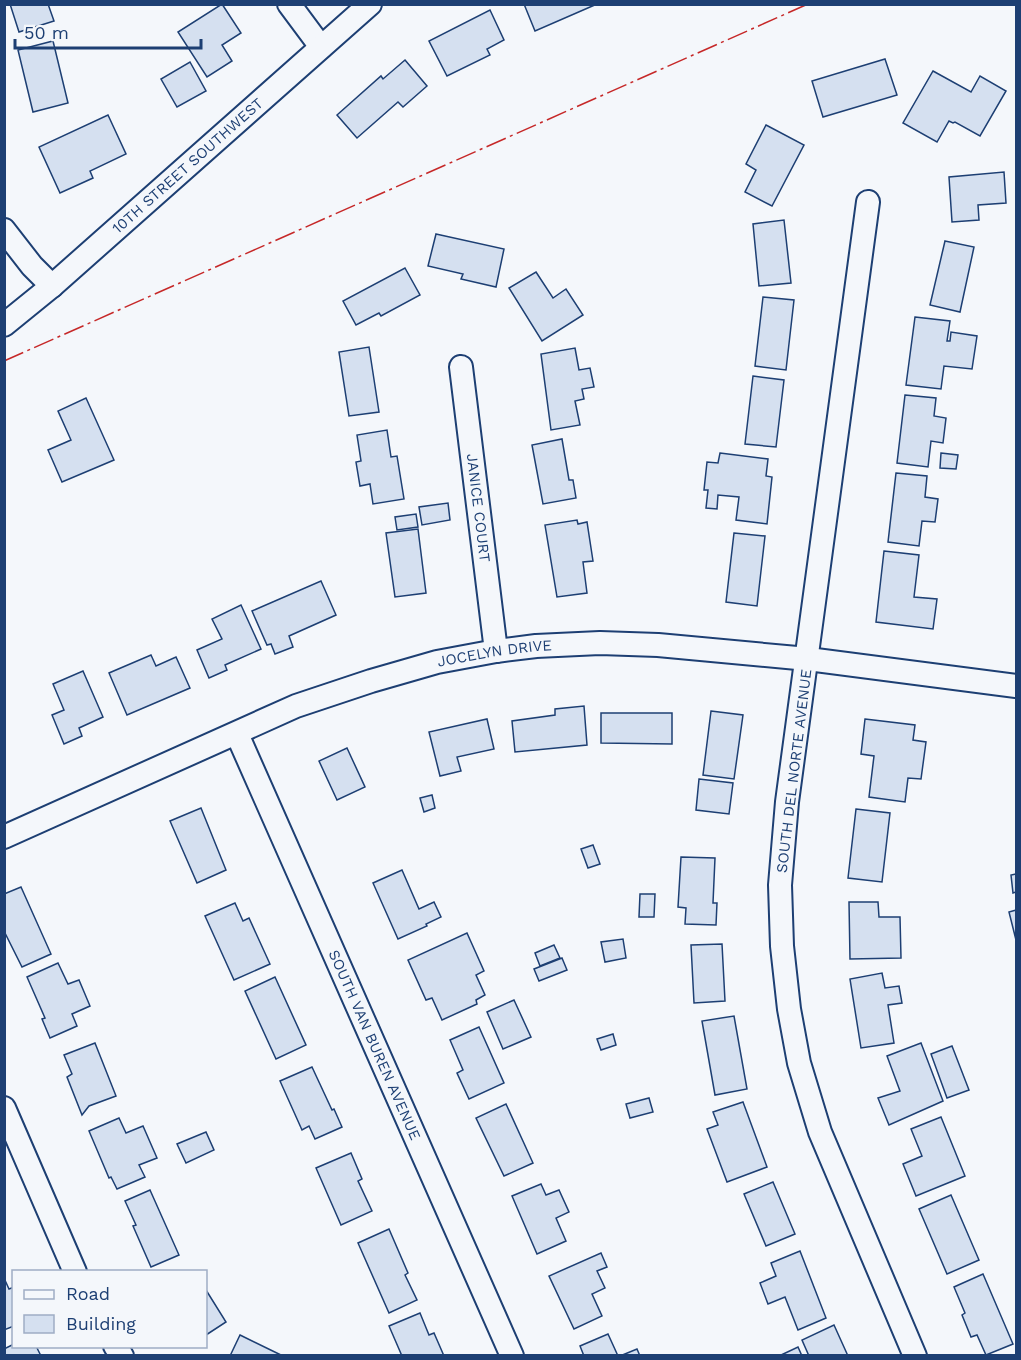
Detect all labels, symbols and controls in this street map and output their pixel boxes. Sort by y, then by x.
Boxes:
scale bar [15,12,201,50]
text: 50 m [24,22,69,43]
street label: 10TH STREET SOUTHWEST [108,94,267,237]
street label: JANICE COURT [463,453,494,563]
street label: JOCELYN DRIVE [436,636,552,671]
street label: SOUTH DEL NORTE AVENUE [773,668,815,874]
street label: SOUTH VAN BUREN AVENUE [325,947,424,1143]
legend [12,1270,207,1348]
text: Road [66,1283,110,1304]
text: Building [66,1313,136,1334]

